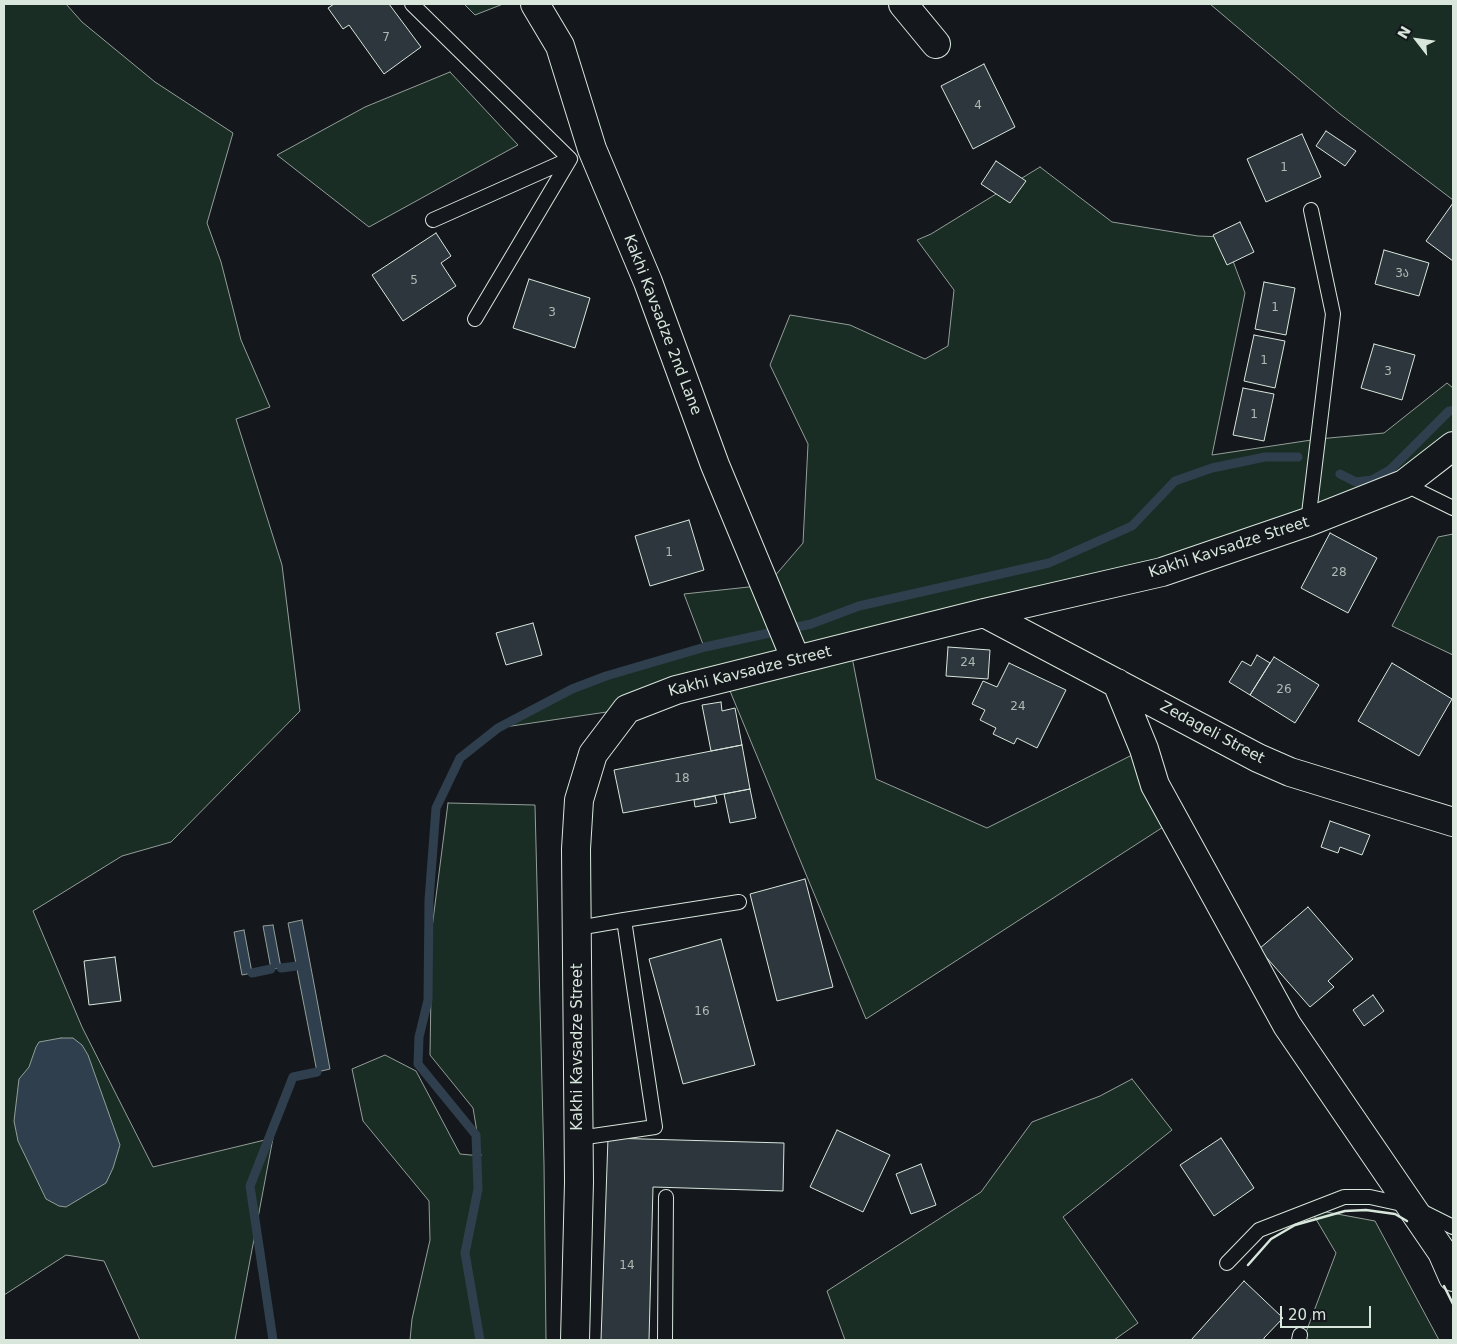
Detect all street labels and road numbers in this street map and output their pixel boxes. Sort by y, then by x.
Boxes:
street label: Kakhi Kavsadze 2nd Lane [619,232,705,418]
street label: Kakhi Kavsadze Street [1147,514,1311,582]
street label: Kakhi Kavsadze Street [667,643,833,701]
street label: Zedageli Street [1157,698,1267,768]
street label: Kakhi Kavsadze Street [569,963,587,1131]

